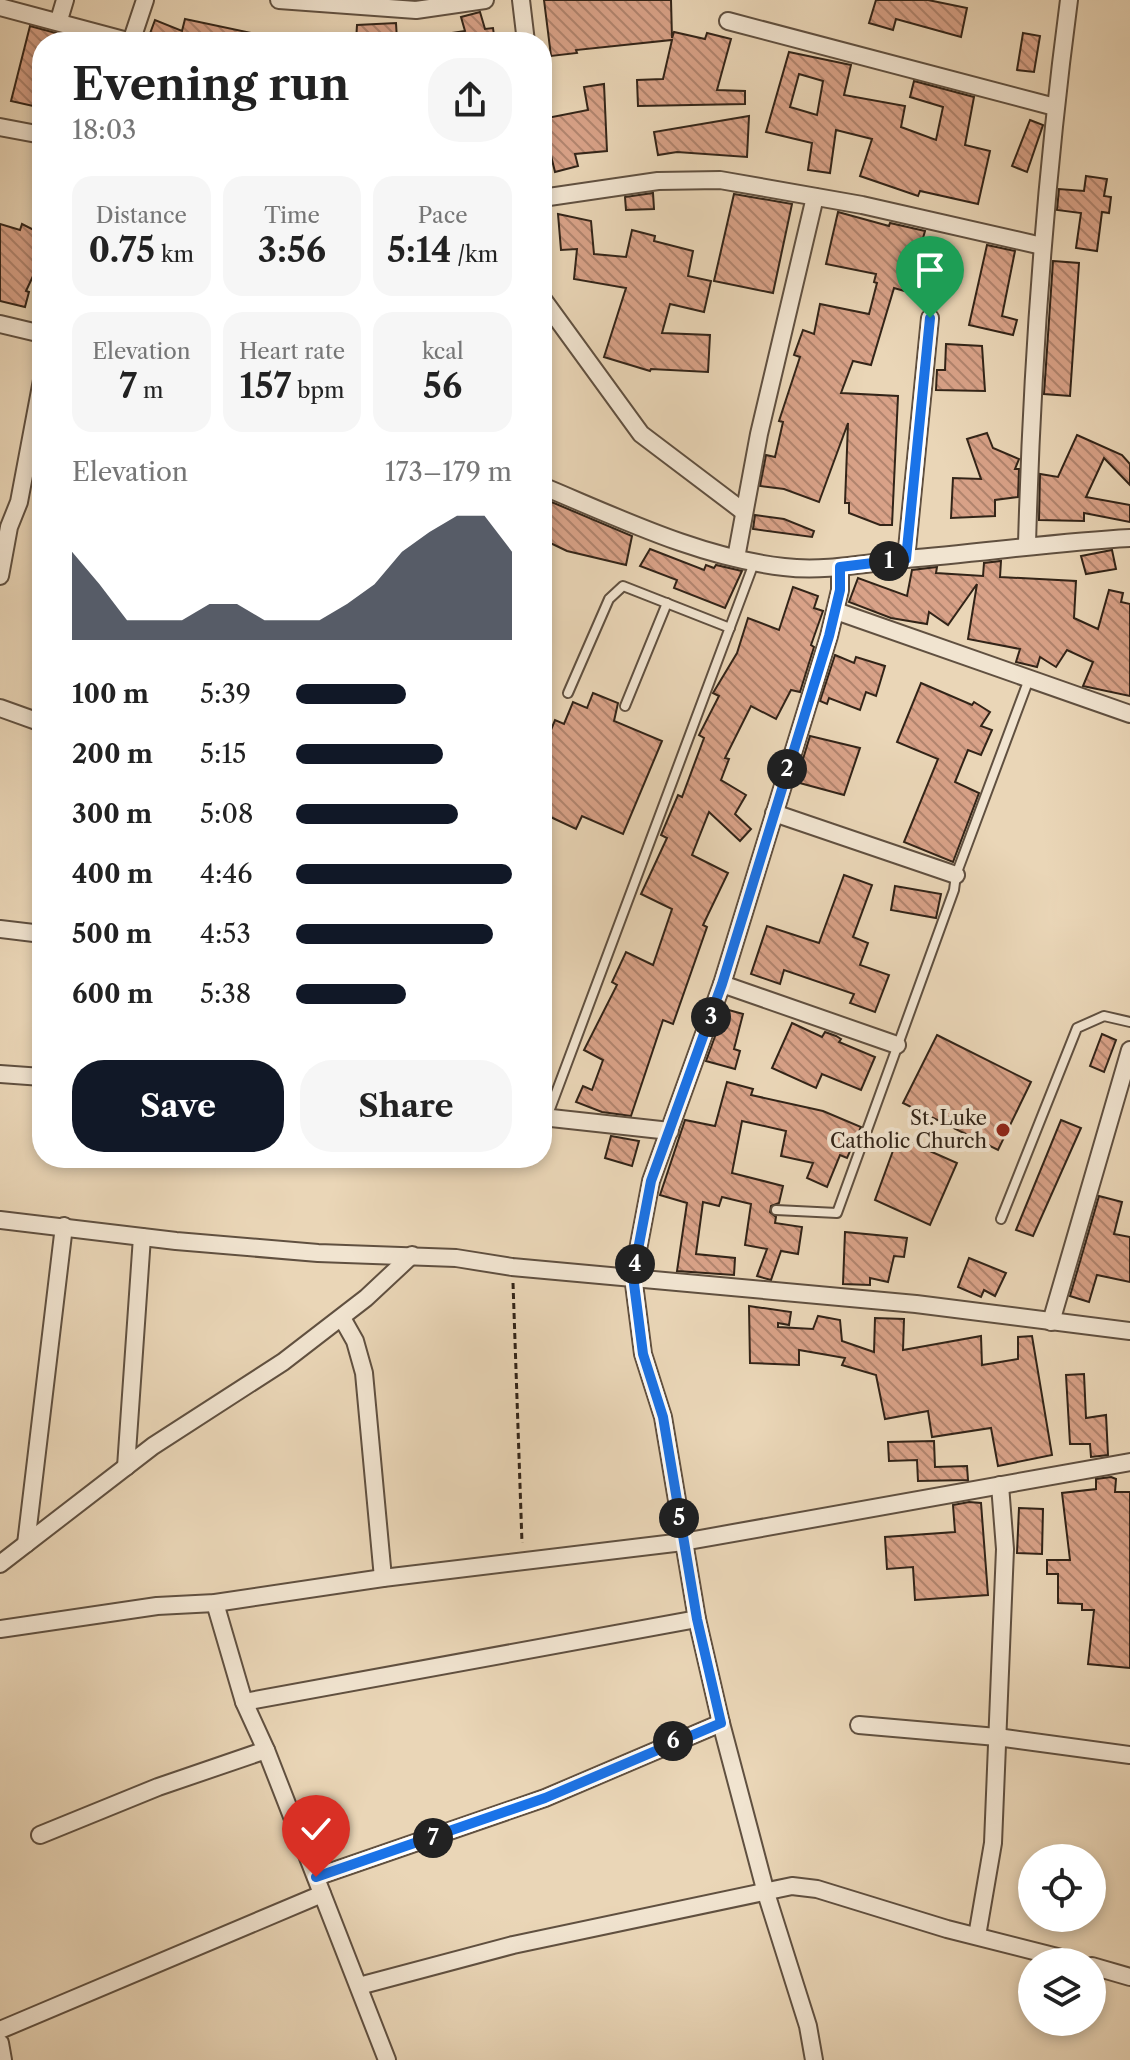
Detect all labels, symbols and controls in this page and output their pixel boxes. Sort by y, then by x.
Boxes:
text: Evening run [72,57,349,111]
button: share [428,58,512,142]
text: 18:03 [72,114,136,146]
text: Distance [96,202,187,229]
text: Time [264,202,320,229]
text: Pace [418,202,468,229]
text: 0.75 [89,229,155,271]
text: 3:56 [258,229,326,271]
text: 5:14 [387,229,451,271]
pin [896,236,964,318]
text: km [155,241,194,268]
text: /km [451,241,498,268]
icon: arrive [908,248,952,292]
text: Elevation [92,338,190,365]
text: Heart rate [239,338,345,365]
text: kcal [422,338,463,365]
text: 7 [119,365,137,407]
text: 157 [239,365,291,407]
text: 56 [423,365,462,407]
text: m [137,377,163,404]
text: bpm [291,377,344,404]
text: Elevation [72,456,188,488]
text: 173–179 m [385,456,512,488]
pin: 1 [869,541,909,581]
text: 1 [884,547,894,574]
text: 100 m [72,678,149,710]
text: 5:39 [200,678,251,710]
text: 200 m [72,738,153,770]
text: 5:15 [200,738,246,770]
pin: 2 [767,749,807,789]
text: 2 [781,755,794,782]
text: 300 m [72,798,152,830]
text: 5:08 [200,798,253,830]
text: 400 m [72,858,153,890]
text: 4:46 [200,858,253,890]
text: 500 m [72,918,152,950]
text: 4:53 [200,918,251,950]
text: 600 m [72,978,153,1010]
text: 5:38 [200,978,251,1010]
pin: 3 [691,997,731,1037]
text: 3 [705,1003,717,1030]
button: Save [72,1060,284,1152]
button: Share [300,1060,512,1152]
place label: St. Luke Catholic Church [830,1106,987,1153]
marker: St. Luke Catholic Church [994,1121,1012,1139]
pin: 4 [615,1244,655,1284]
text: 4 [628,1250,642,1277]
pin: 5 [659,1498,699,1538]
text: 5 [673,1504,685,1531]
pin: 6 [653,1721,693,1761]
text: 6 [666,1727,680,1754]
pin [282,1795,350,1877]
icon: check [294,1807,338,1851]
pin: 7 [413,1818,453,1858]
text: 7 [427,1824,439,1851]
map controls [1018,1844,1106,2036]
button: locate [1018,1844,1106,1932]
button: layers [1018,1948,1106,2036]

